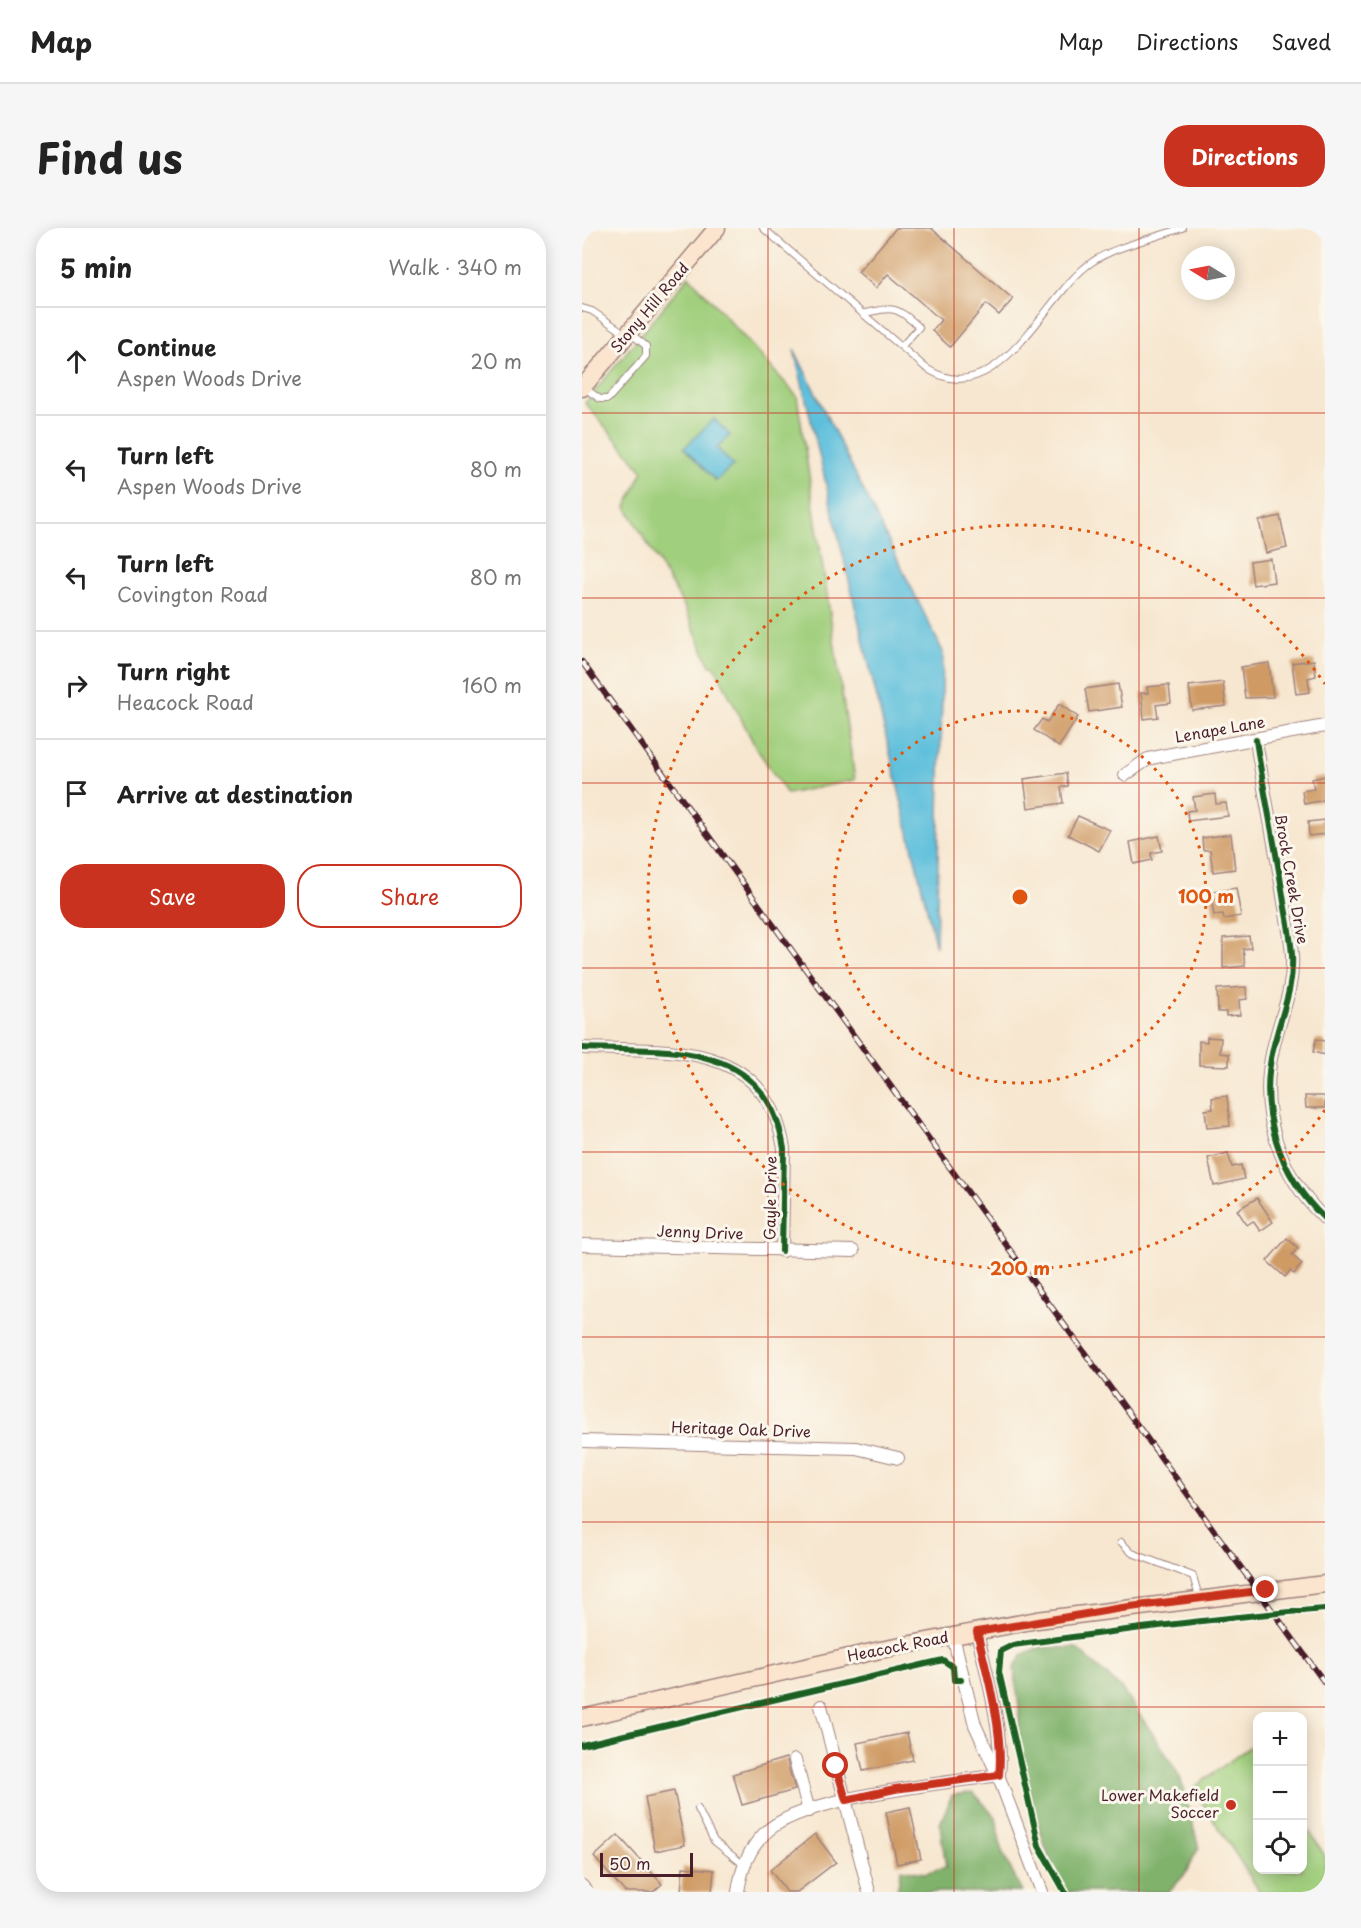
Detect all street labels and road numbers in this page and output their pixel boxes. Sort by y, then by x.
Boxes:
street label: Stony Hill Road [604,257,694,357]
street label: Lenape Lane [1173,709,1267,748]
street label: Brock Creek Drive [1270,812,1315,946]
street label: Gayle Drive [757,1156,782,1240]
street label: Jenny Drive [656,1218,744,1245]
street label: Heritage Oak Drive [671,1415,811,1442]
street label: Heacock Road [845,1624,950,1667]

